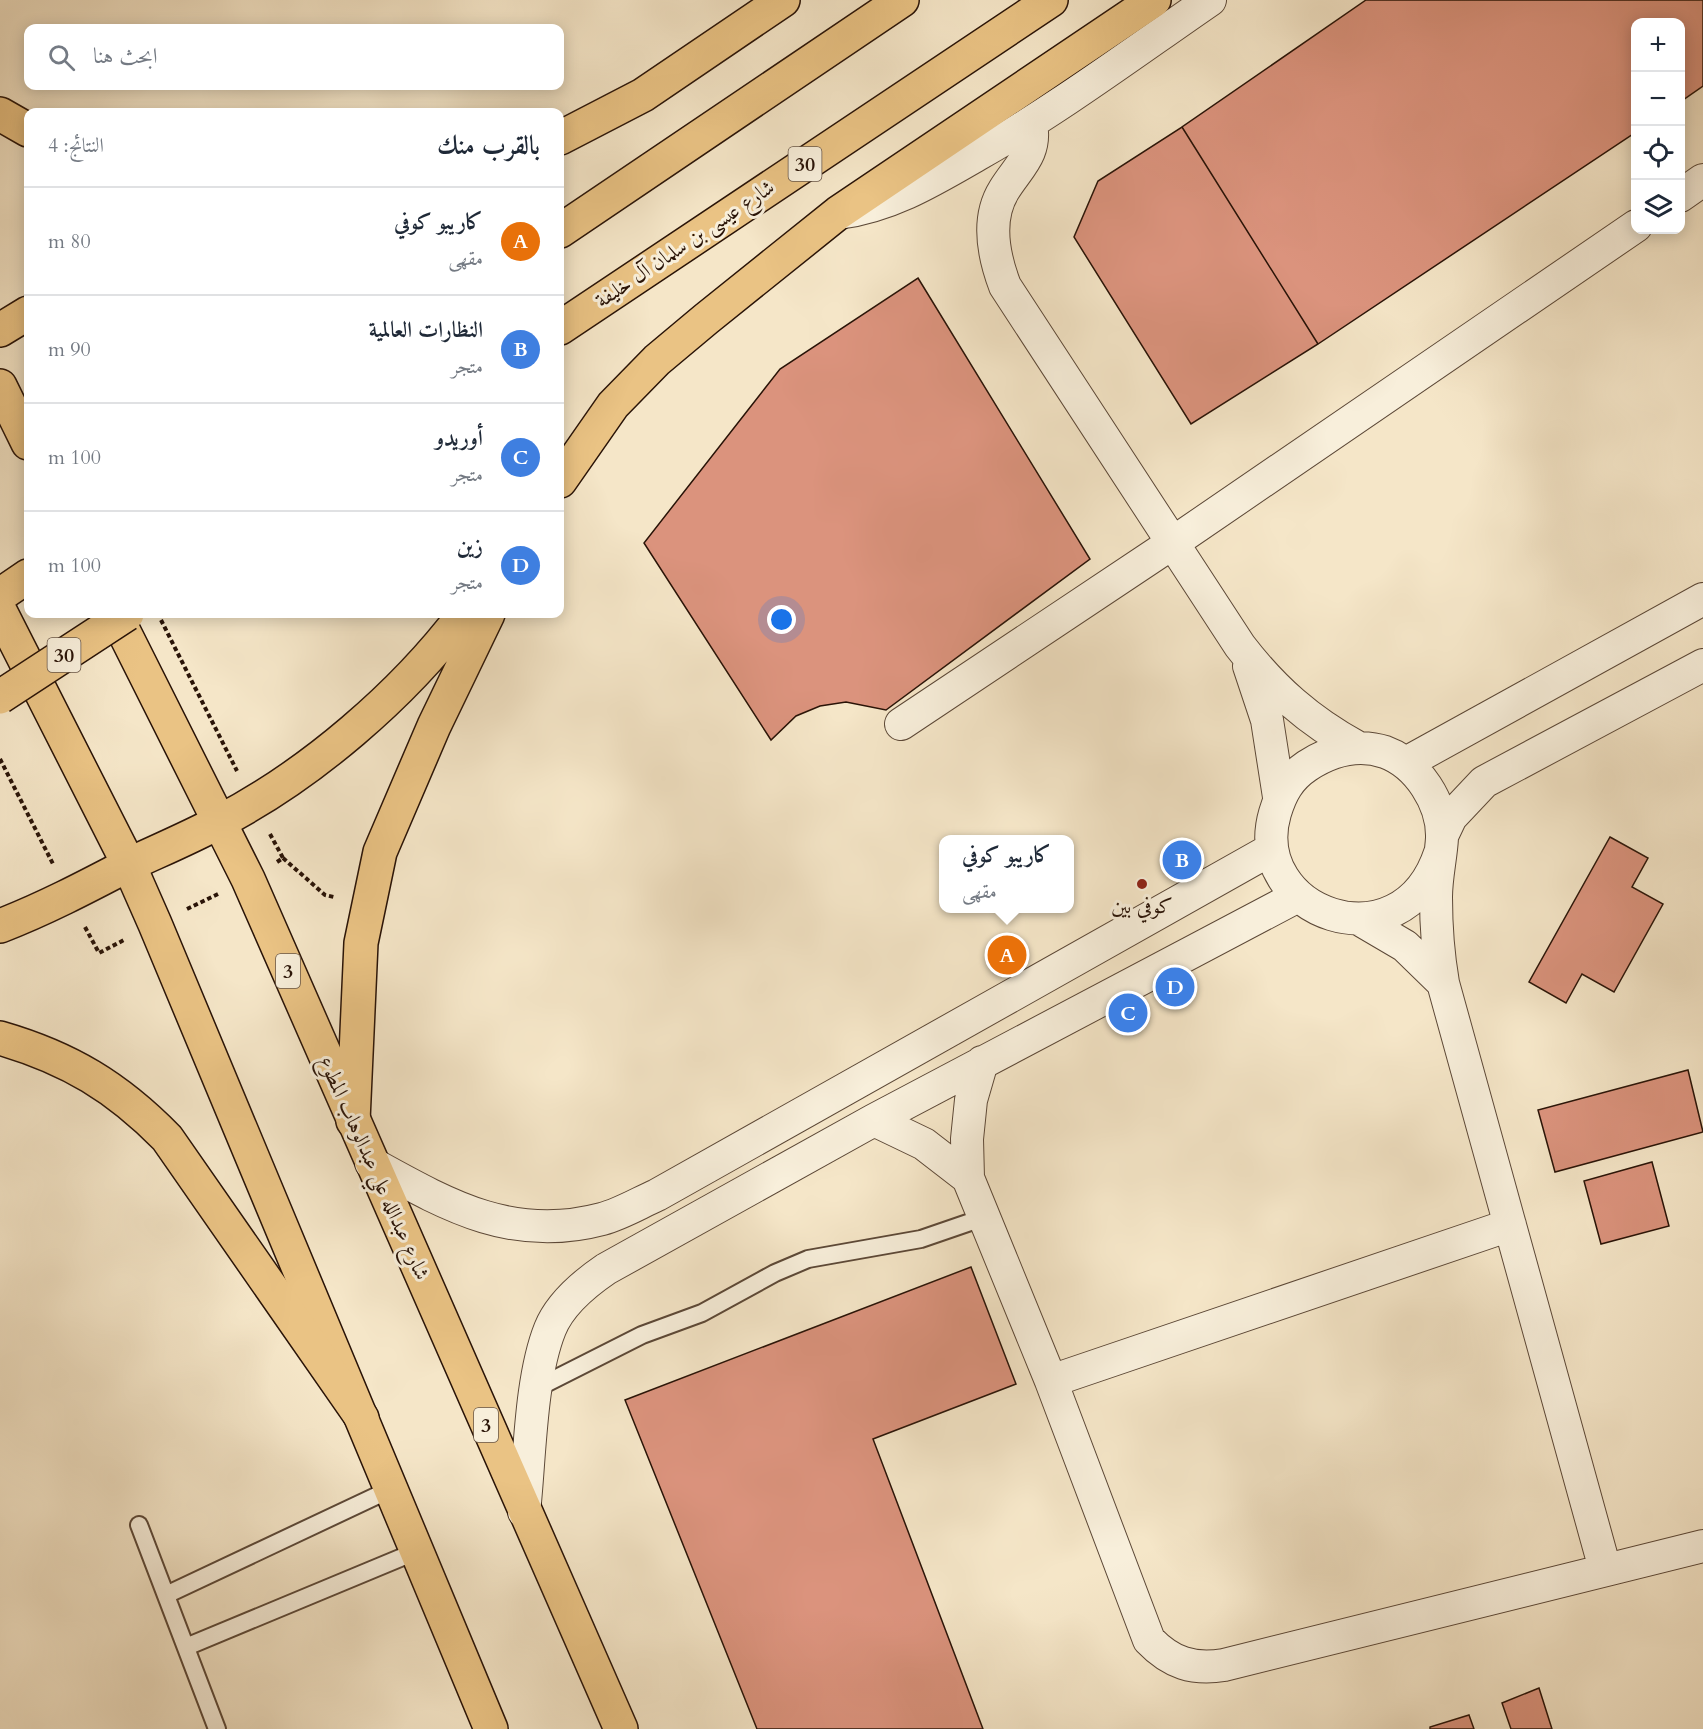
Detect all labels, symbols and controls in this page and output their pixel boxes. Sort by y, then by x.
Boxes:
map controls [1631,18,1685,234]
button: + [1631,18,1685,72]
search box [24,24,564,90]
icon: search [45,41,78,74]
text: ابحث هنا [93,41,158,71]
button: − [1631,72,1685,126]
button: locate [1631,126,1685,180]
text: بالقرب منك [437,128,540,163]
text: النتائج: 4 [48,132,104,159]
road number: 30 [788,147,822,181]
street label: شارع عيسى بن سلمان آل خليفة [590,173,782,317]
button: layers [1631,180,1685,234]
text: كاريبو كوفي [394,207,483,237]
text: 80 m [48,228,91,255]
text: A [513,228,528,255]
text: مقهى [448,245,483,272]
text: النظارات العالمية [369,315,483,345]
text: 90 m [48,336,91,363]
text: B [513,336,528,363]
text: متجر [451,353,483,380]
text: أوريدو [435,423,483,453]
text: 100 m [48,444,101,471]
text: C [513,444,528,471]
text: متجر [451,461,483,488]
text: زين [457,531,483,561]
text: 100 m [48,552,101,579]
text: D [512,552,529,579]
text: متجر [451,569,483,596]
your location [767,605,796,634]
road number: 30 [48,638,80,672]
popup [939,835,1074,913]
pin: B [1162,838,1202,882]
text: كاريبو كوفي [962,840,1051,870]
marker: كوفي بين [1135,877,1149,891]
text: مقهى [962,878,997,905]
place label: كوفي بين [1111,892,1173,923]
pin: A [988,932,1026,978]
road number: 3 [276,954,300,988]
pin: D [1156,964,1194,1010]
pin: C [1108,990,1148,1036]
street label: شارع عبدالله علي عبدالوهاب المطوع [307,1051,437,1287]
road number: 3 [474,1408,498,1442]

